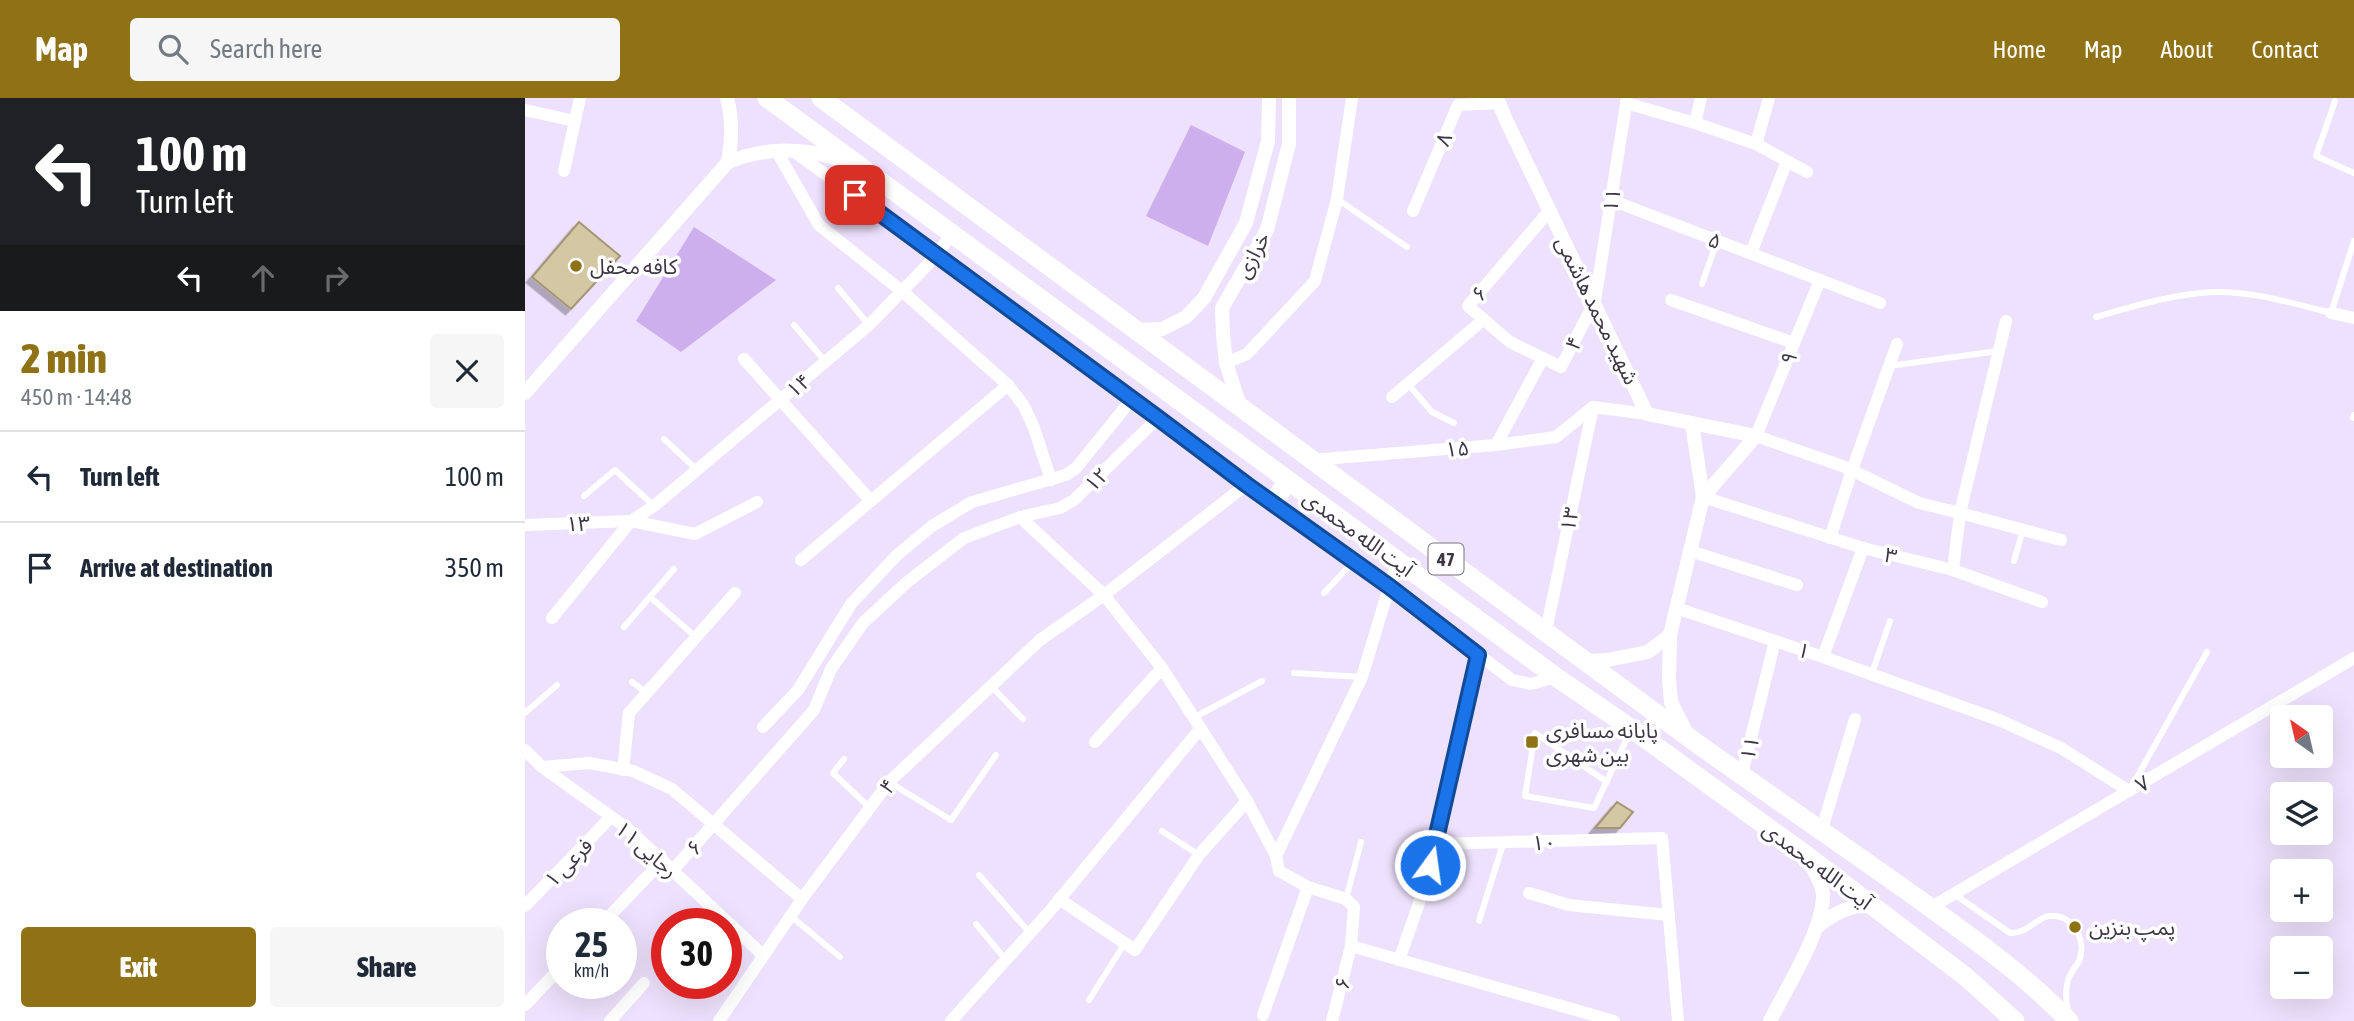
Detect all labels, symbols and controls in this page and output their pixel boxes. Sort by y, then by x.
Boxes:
search box [130,18,620,81]
text: Map [35,30,88,68]
icon: search [154,30,192,68]
text: Search here [210,34,322,64]
text: Home [1992,36,2046,63]
text: Map [2084,36,2122,63]
text: About [2160,36,2213,63]
text: Contact [2251,36,2319,63]
text: 100 m [136,125,247,181]
icon: left [21,126,112,217]
street label: ۸ [1430,129,1456,149]
pin [825,165,885,225]
icon: arrive [836,176,874,214]
text: Turn left [136,183,234,220]
street label: ۱۱ [1597,186,1625,214]
street label: ۵ [1705,227,1725,253]
street label: خرازی [1230,228,1275,283]
street label: شهید محمد هاشمی [1551,232,1644,388]
place label: کافه محفل [590,254,678,279]
marker: کافه محفل [568,258,584,274]
icon: left [171,259,209,297]
icon: ahead [244,259,282,297]
icon: right [317,259,355,297]
street label: ۶ [1466,281,1492,305]
street label: ۴ [1560,332,1586,354]
text: 2 min [21,334,107,382]
button: close [430,334,504,408]
street label: ۹ [1775,348,1801,368]
street label: ۱۴ [781,368,815,402]
text: 450 m · 14:48 [21,384,132,410]
street label: ۱۵ [1444,435,1470,461]
icon: left [21,458,59,496]
text: Turn left [80,462,160,492]
text: 100 m [445,462,504,492]
street label: ۱۲ [1079,462,1113,496]
street label: آیت الله محمدی [1299,485,1420,582]
street label: ۱۳ [1555,505,1583,533]
street label: ۱۳ [566,511,590,535]
street label: ۳ [1882,542,1900,568]
road number: 47 [1429,544,1464,574]
icon: arrive [21,549,59,587]
text: Arrive at destination [80,553,273,583]
text: 350 m [445,553,504,583]
street label: ۱ [1794,637,1814,663]
north arrow [2270,705,2333,768]
map controls [2270,705,2333,999]
place label: پایانه مسافری بین شهری [1546,718,1658,767]
street label: ۱۱ [1734,733,1764,763]
marker: پایانه مسافری بین شهری [1524,734,1540,750]
street label: ۷ [2131,770,2153,796]
street label: ۴ [874,774,900,798]
button: layers [2270,782,2333,845]
street label: رجایی ۱۱ [611,816,683,883]
street label: آیت الله محمدی [1758,816,1878,915]
position arrow [1393,828,1467,902]
street label: ۱۰ [1532,830,1556,854]
street label: فرعی ۱ [539,833,598,892]
street label: ۶ [681,835,707,859]
button: + [2270,859,2333,922]
speed limit sign: 30 [651,908,742,999]
place label: پمپ بنزین [2089,915,2175,942]
marker: پمپ بنزین [2067,919,2083,935]
text: 25 [575,924,608,964]
button: Exit [21,927,256,1007]
button: Share [270,927,504,1007]
button: − [2270,936,2333,999]
text: km/h [574,960,609,981]
street label: ۶ [1329,974,1355,992]

